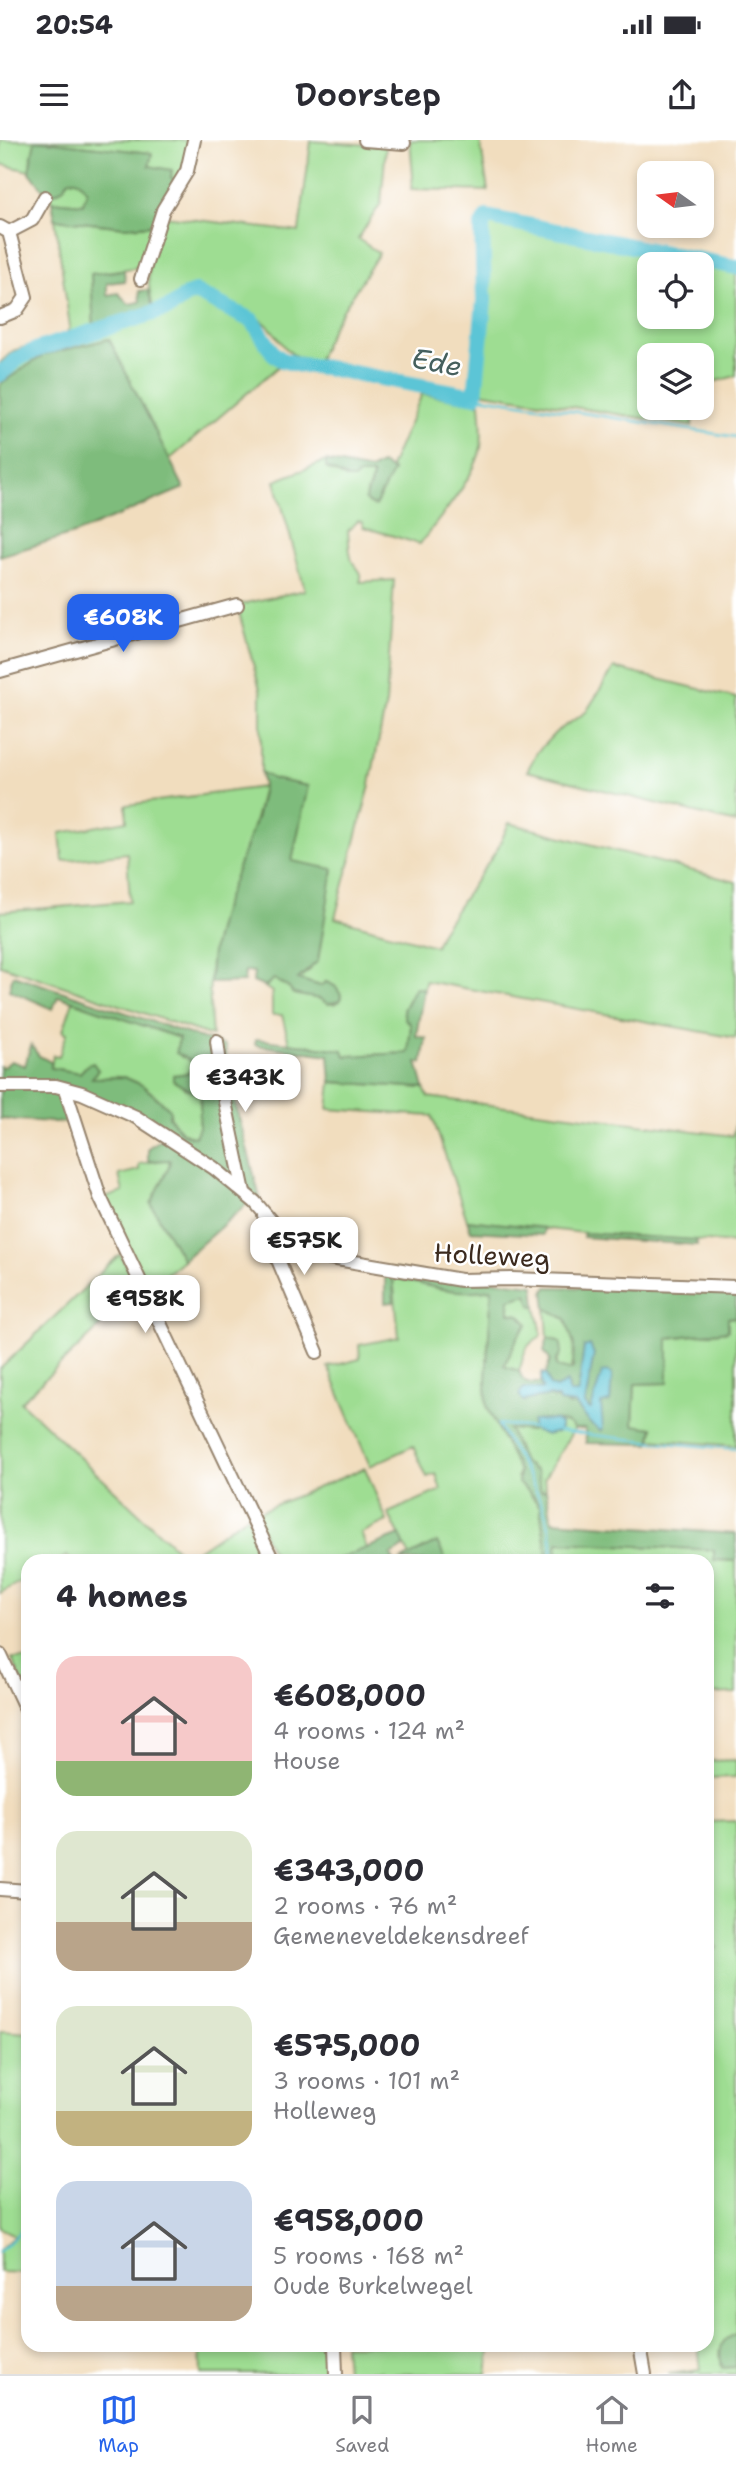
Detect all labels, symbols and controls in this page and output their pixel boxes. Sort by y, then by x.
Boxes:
text: 20:54 [35,7,113,42]
text: Doorstep [295,73,441,116]
icon: menu [35,76,73,114]
icon: share [663,76,701,114]
north arrow [637,161,714,238]
map controls [637,161,714,420]
button: locate [637,252,714,329]
water label: Ede [409,339,465,385]
button: layers [637,343,714,420]
pin: €608K [74,594,172,654]
text: €608K [83,602,163,632]
pin: €343K [196,1054,294,1114]
text: €343K [206,1062,284,1092]
pin: €575K [255,1218,353,1277]
text: €575K [266,1225,342,1255]
street label: Holleweg [433,1234,551,1276]
pin: €958K [96,1276,194,1335]
text: €958K [106,1283,184,1313]
text: 4 homes [56,1576,188,1617]
icon: filters [641,1577,679,1615]
text: €608,000 [273,1675,426,1716]
icon: home [112,1684,196,1768]
text: 4 rooms · 124 m² [273,1716,465,1746]
text: House [273,1746,341,1776]
text: €343,000 [273,1850,425,1891]
icon: home [112,1859,196,1943]
text: 2 rooms · 76 m² [273,1891,457,1921]
text: Gemeneveldekensdreef [273,1921,529,1951]
text: €575,000 [273,2025,420,2066]
icon: home [112,2034,196,2118]
text: 3 rooms · 101 m² [273,2066,460,2096]
text: Holleweg [273,2096,376,2126]
text: €958,000 [273,2200,424,2241]
icon: home [112,2209,196,2293]
text: 5 rooms · 168 m² [273,2241,464,2271]
text: Oude Burkelwegel [273,2271,473,2301]
tab: Map [98,2391,139,2458]
tab: Saved [335,2391,389,2458]
tab: Home [586,2391,638,2458]

